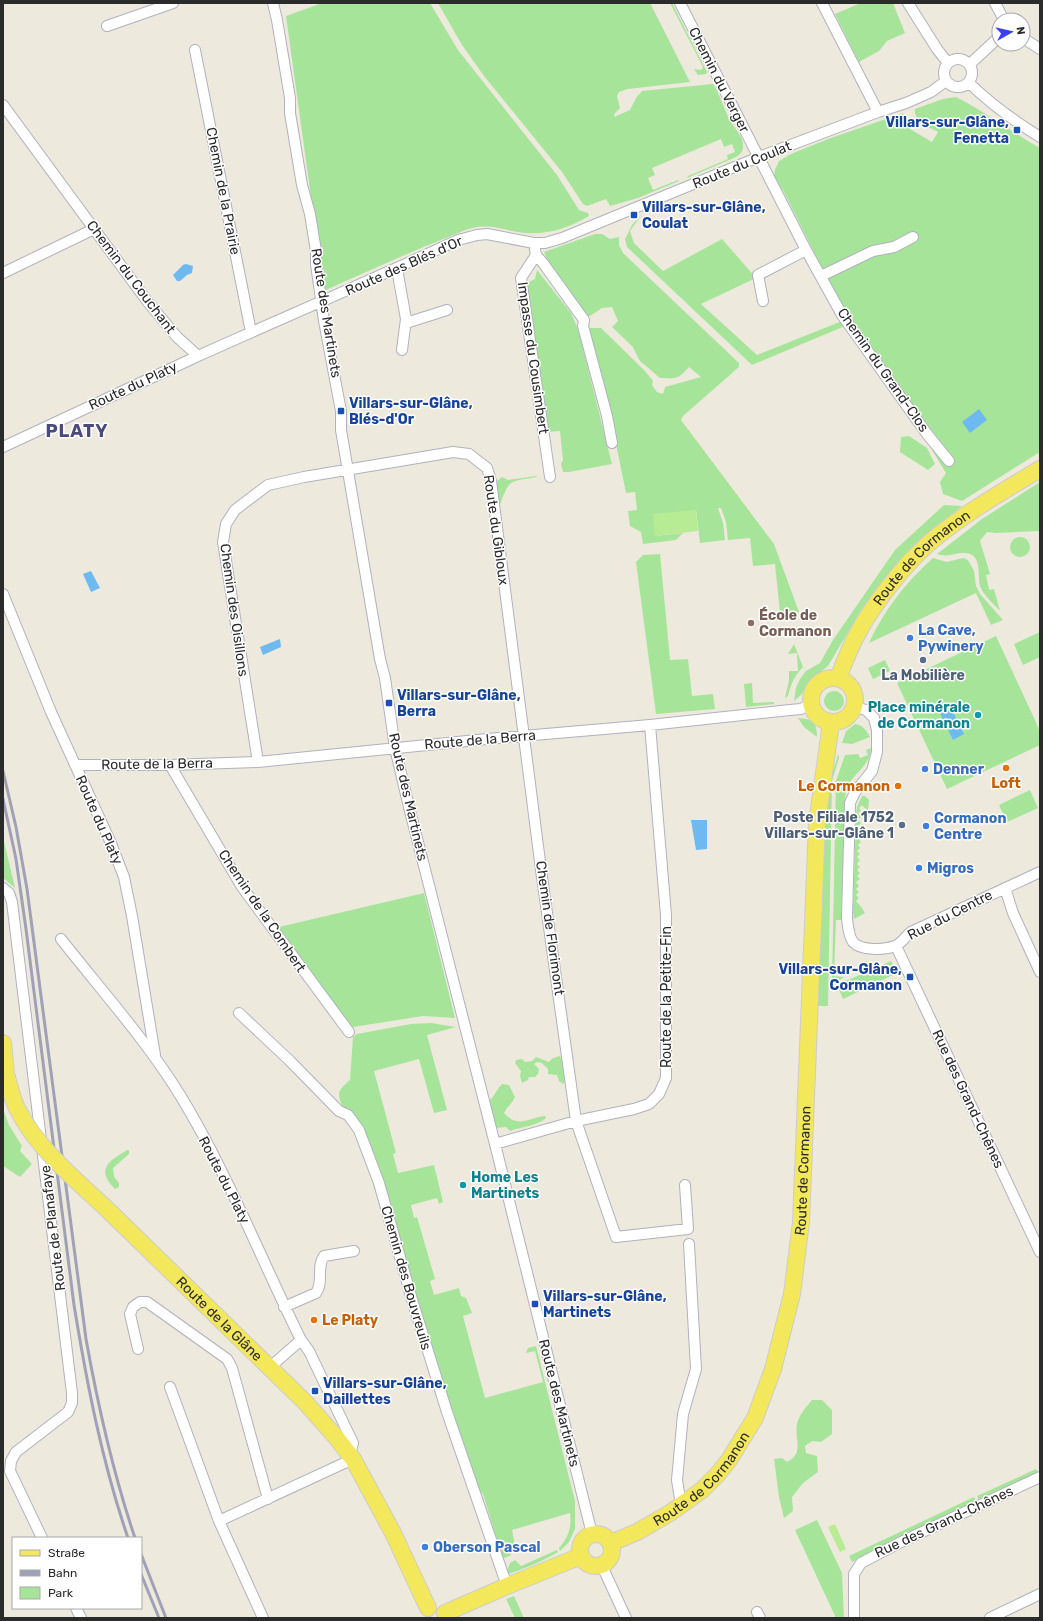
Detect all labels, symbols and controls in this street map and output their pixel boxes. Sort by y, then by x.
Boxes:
north arrow [991,12,1031,52]
street label: Chemin du Verger [685,24,753,136]
text: N [1013,26,1027,36]
place label: Villars-sur-Glâne, Fenetta [885,114,1009,147]
marker: Villars-sur-Glâne, Fenetta [1012,125,1022,135]
street label: Chemin de la Prairie [202,126,244,256]
street label: Route du Coulat [690,137,794,193]
place label: Villars-sur-Glâne, Coulat [642,199,766,232]
marker: Villars-sur-Glâne, Coulat [629,210,639,220]
street label: Chemin du Couchant [83,217,179,337]
street label: Route des Blés d'Or [343,232,466,299]
street label: Route des Martinets [307,247,345,379]
street label: Impasse du Cousimbert [514,281,552,436]
street label: Chemin du Grand-Clos [834,305,932,435]
street label: Route du Platy [86,358,180,414]
place label: Villars-sur-Glâne, Blés-d'Or [349,395,473,428]
marker: Villars-sur-Glâne, Blés-d'Or [336,406,346,416]
district label: PLATY [45,420,109,442]
street label: Route du Gibloux [480,474,512,587]
street label: Route de Cormanon [869,506,973,608]
street label: Chemin des Oisillons [216,542,252,678]
place label: École de Cormanon [759,606,831,640]
marker: École de Cormanon [746,618,756,628]
place label: La Cave, Pywinery [918,622,984,655]
marker: La Cave, Pywinery [905,633,915,643]
marker: La Mobilière [918,655,928,665]
place label: La Mobilière [881,667,965,684]
place label: Villars-sur-Glâne, Berra [397,687,521,720]
marker: Villars-sur-Glâne, Berra [384,698,394,708]
place label: Place minérale de Cormanon [868,699,970,732]
marker: Place minérale de Cormanon [973,710,983,720]
street label: Route de la Berra [424,727,536,753]
street label: Route des Martinets [385,731,431,863]
street label: Route de la Berra [101,755,213,773]
place label: Denner [933,761,985,778]
marker: Loft [1001,763,1011,773]
marker: Denner [920,764,930,774]
street label: Route du Platy [72,773,126,867]
place label: Loft [991,775,1021,792]
place label: Le Cormanon [798,778,890,795]
marker: Le Cormanon [893,781,903,791]
place label: Poste Filiale 1752 Villars-sur-Glâne 1 [764,809,894,842]
place label: Cormanon Centre [934,810,1006,843]
marker: Poste Filiale 1752 Villars-sur-Glâne 1 [897,820,907,830]
marker: Cormanon Centre [921,821,931,831]
street label: Chemin de la Combert [215,846,310,976]
street label: Chemin de Florimont [532,860,568,997]
place label: Migros [927,860,974,877]
marker: Migros [914,863,924,873]
street label: Rue du Centre [905,886,995,944]
street label: Route de la Petite-Fin [658,926,675,1068]
place label: Villars-sur-Glâne, Cormanon [778,961,902,994]
marker: Villars-sur-Glâne, Cormanon [905,972,915,982]
street label: Rue des Grand-Chênes [928,1027,1008,1171]
street label: Route de Cormanon [791,1105,814,1237]
street label: Route du Platy [195,1133,253,1227]
street label: Route de Planafaye [37,1164,69,1292]
place label: Home Les Martinets [471,1169,540,1202]
marker: Home Les Martinets [458,1180,468,1190]
street label: Chemin des Bouvreuils [377,1204,435,1352]
street label: Route de la Glâne [173,1273,266,1364]
place label: Villars-sur-Glâne, Martinets [543,1288,667,1321]
marker: Villars-sur-Glâne, Martinets [530,1299,540,1309]
place label: Le Platy [322,1312,379,1329]
marker: Le Platy [309,1315,319,1325]
street label: Route des Martinets [535,1337,583,1469]
place label: Villars-sur-Glâne, Daillettes [323,1375,447,1408]
marker: Villars-sur-Glâne, Daillettes [310,1386,320,1396]
street label: Route de Cormanon [650,1428,753,1529]
street label: Rue des Grand-Chênes [872,1482,1016,1562]
legend [12,1537,142,1609]
place label: Oberson Pascal [433,1539,541,1556]
marker: Oberson Pascal [420,1542,430,1552]
text: Straße [48,1546,85,1560]
text: Bahn [48,1566,77,1580]
text: Park [48,1586,74,1600]

